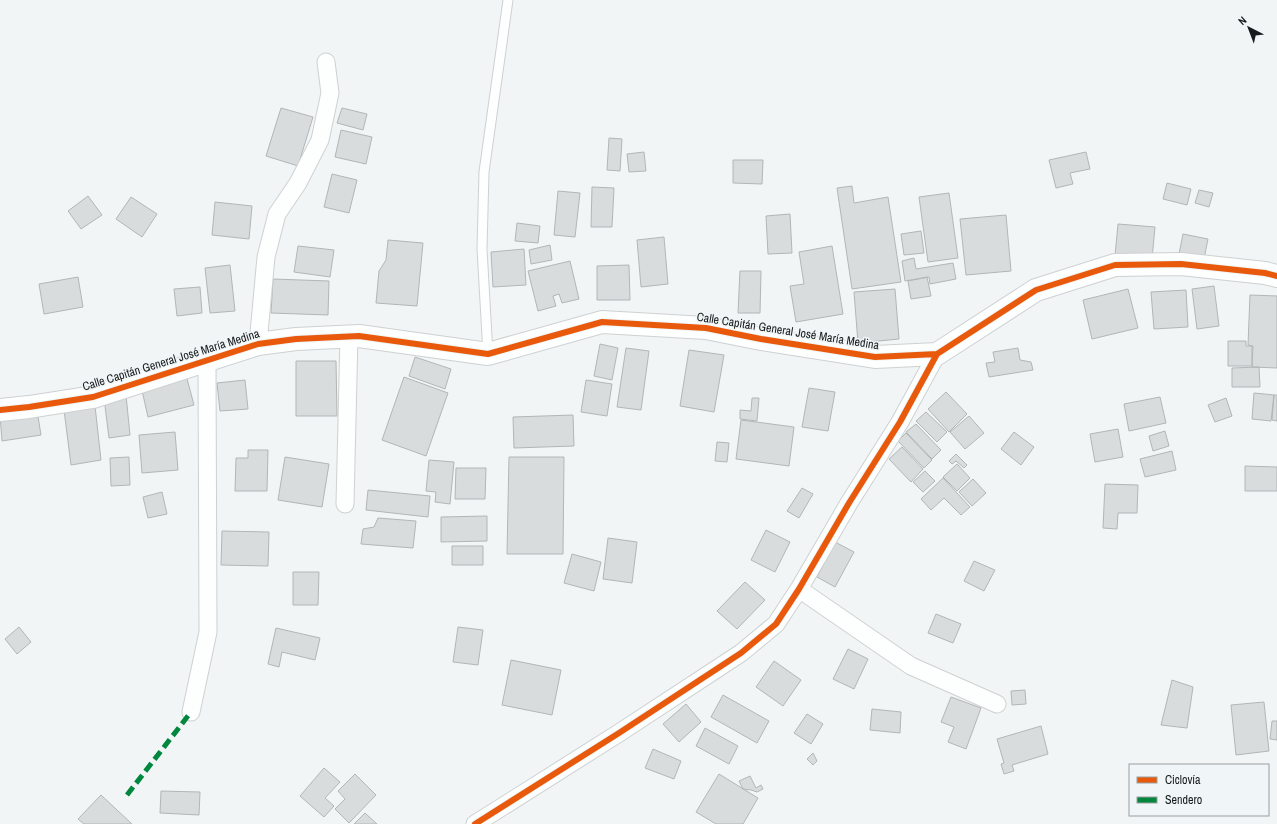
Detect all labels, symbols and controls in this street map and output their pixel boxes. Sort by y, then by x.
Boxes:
north arrow [1229,8,1269,48]
text: N [1235,13,1249,28]
street label: Calle Capitán General José María Medina [696,309,881,353]
street label: Calle Capitán General José María Medina [81,325,262,395]
legend [1129,764,1269,816]
text: Ciclovía [1165,772,1201,788]
text: Sendero [1165,792,1202,808]

